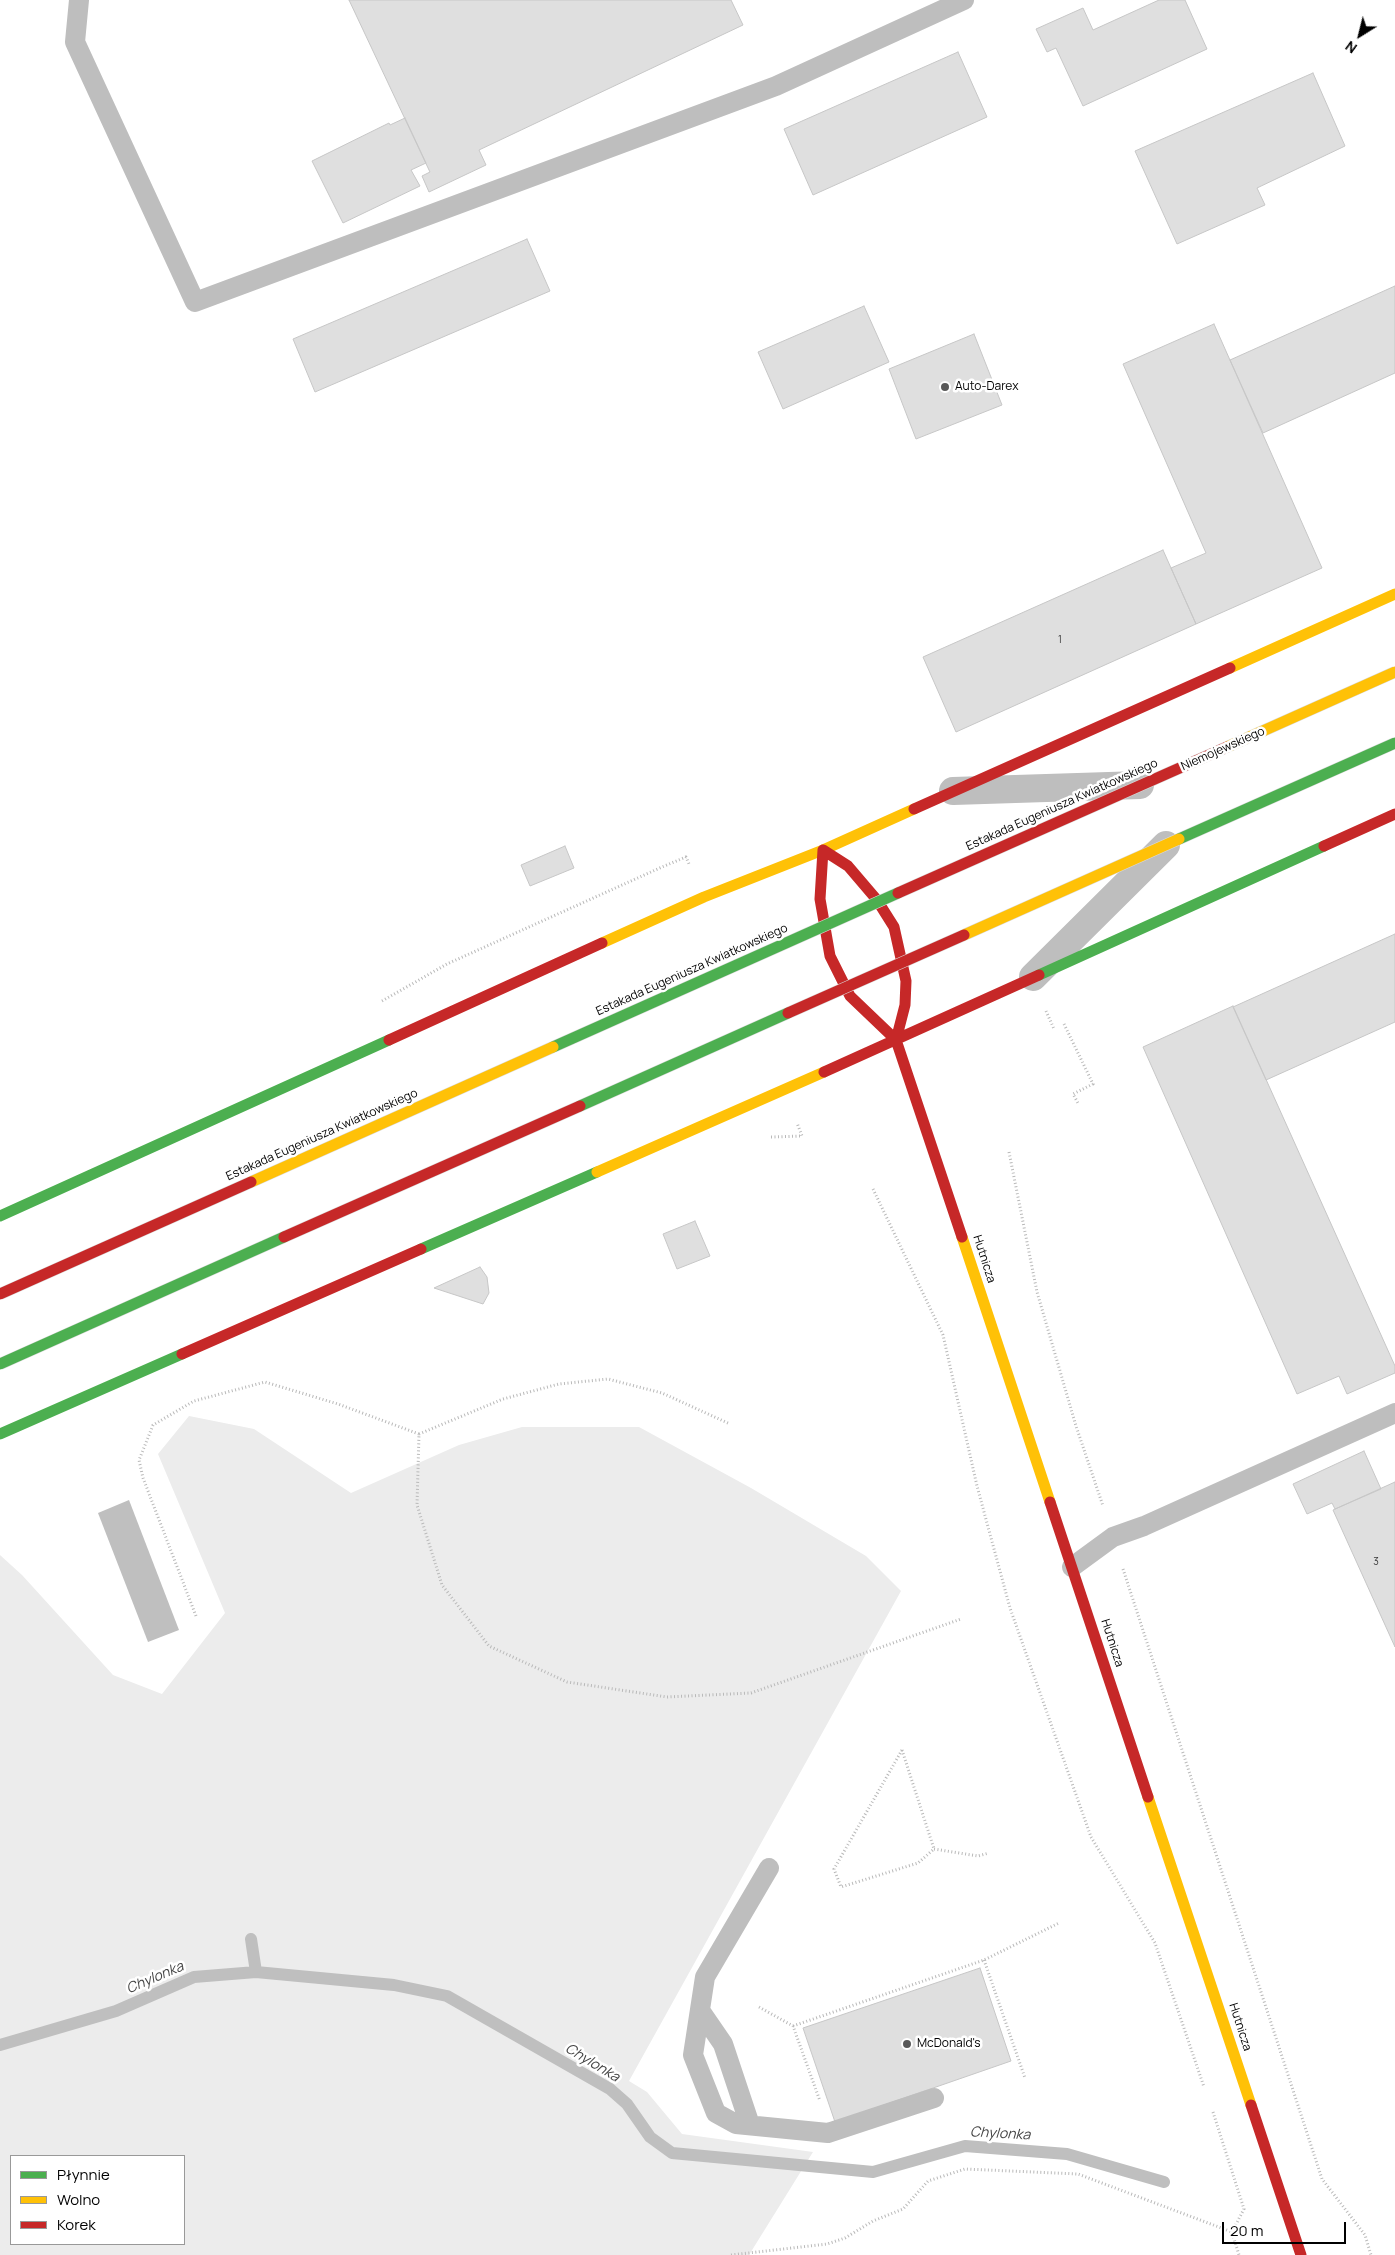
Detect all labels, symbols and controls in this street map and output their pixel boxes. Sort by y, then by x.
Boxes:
north arrow [1335,10,1385,60]
text: N [1341,37,1361,58]
place label: Auto-Darex [955,380,1018,394]
marker: Auto-Darex [939,381,951,393]
house number: 1 [1058,634,1062,646]
street label: Niemojewskiego [1179,724,1267,774]
street label: Estakada Eugeniusza Kwiatkowskiego [964,756,1160,854]
street label: Estakada Eugeniusza Kwiatkowskiego [594,921,790,1019]
street label: Estakada Eugeniusza Kwiatkowskiego [224,1086,420,1184]
street label: Hutnicza [970,1233,998,1285]
house number: 3 [1373,1556,1379,1568]
street label: Hutnicza [1098,1617,1126,1669]
water label: Chylonka [124,1958,186,1998]
street label: Hutnicza [1226,2001,1254,2053]
place label: McDonald's [917,2037,980,2051]
marker: McDonald's [901,2038,913,2050]
water label: Chylonka [562,2040,622,2086]
water label: Chylonka [969,2124,1031,2144]
legend [10,2155,185,2245]
text: Płynnie [57,2164,110,2185]
text: Wolno [57,2189,100,2210]
scale bar [1225,2212,1349,2244]
text: Korek [57,2214,96,2235]
text: 20 m [1230,2220,1263,2241]

